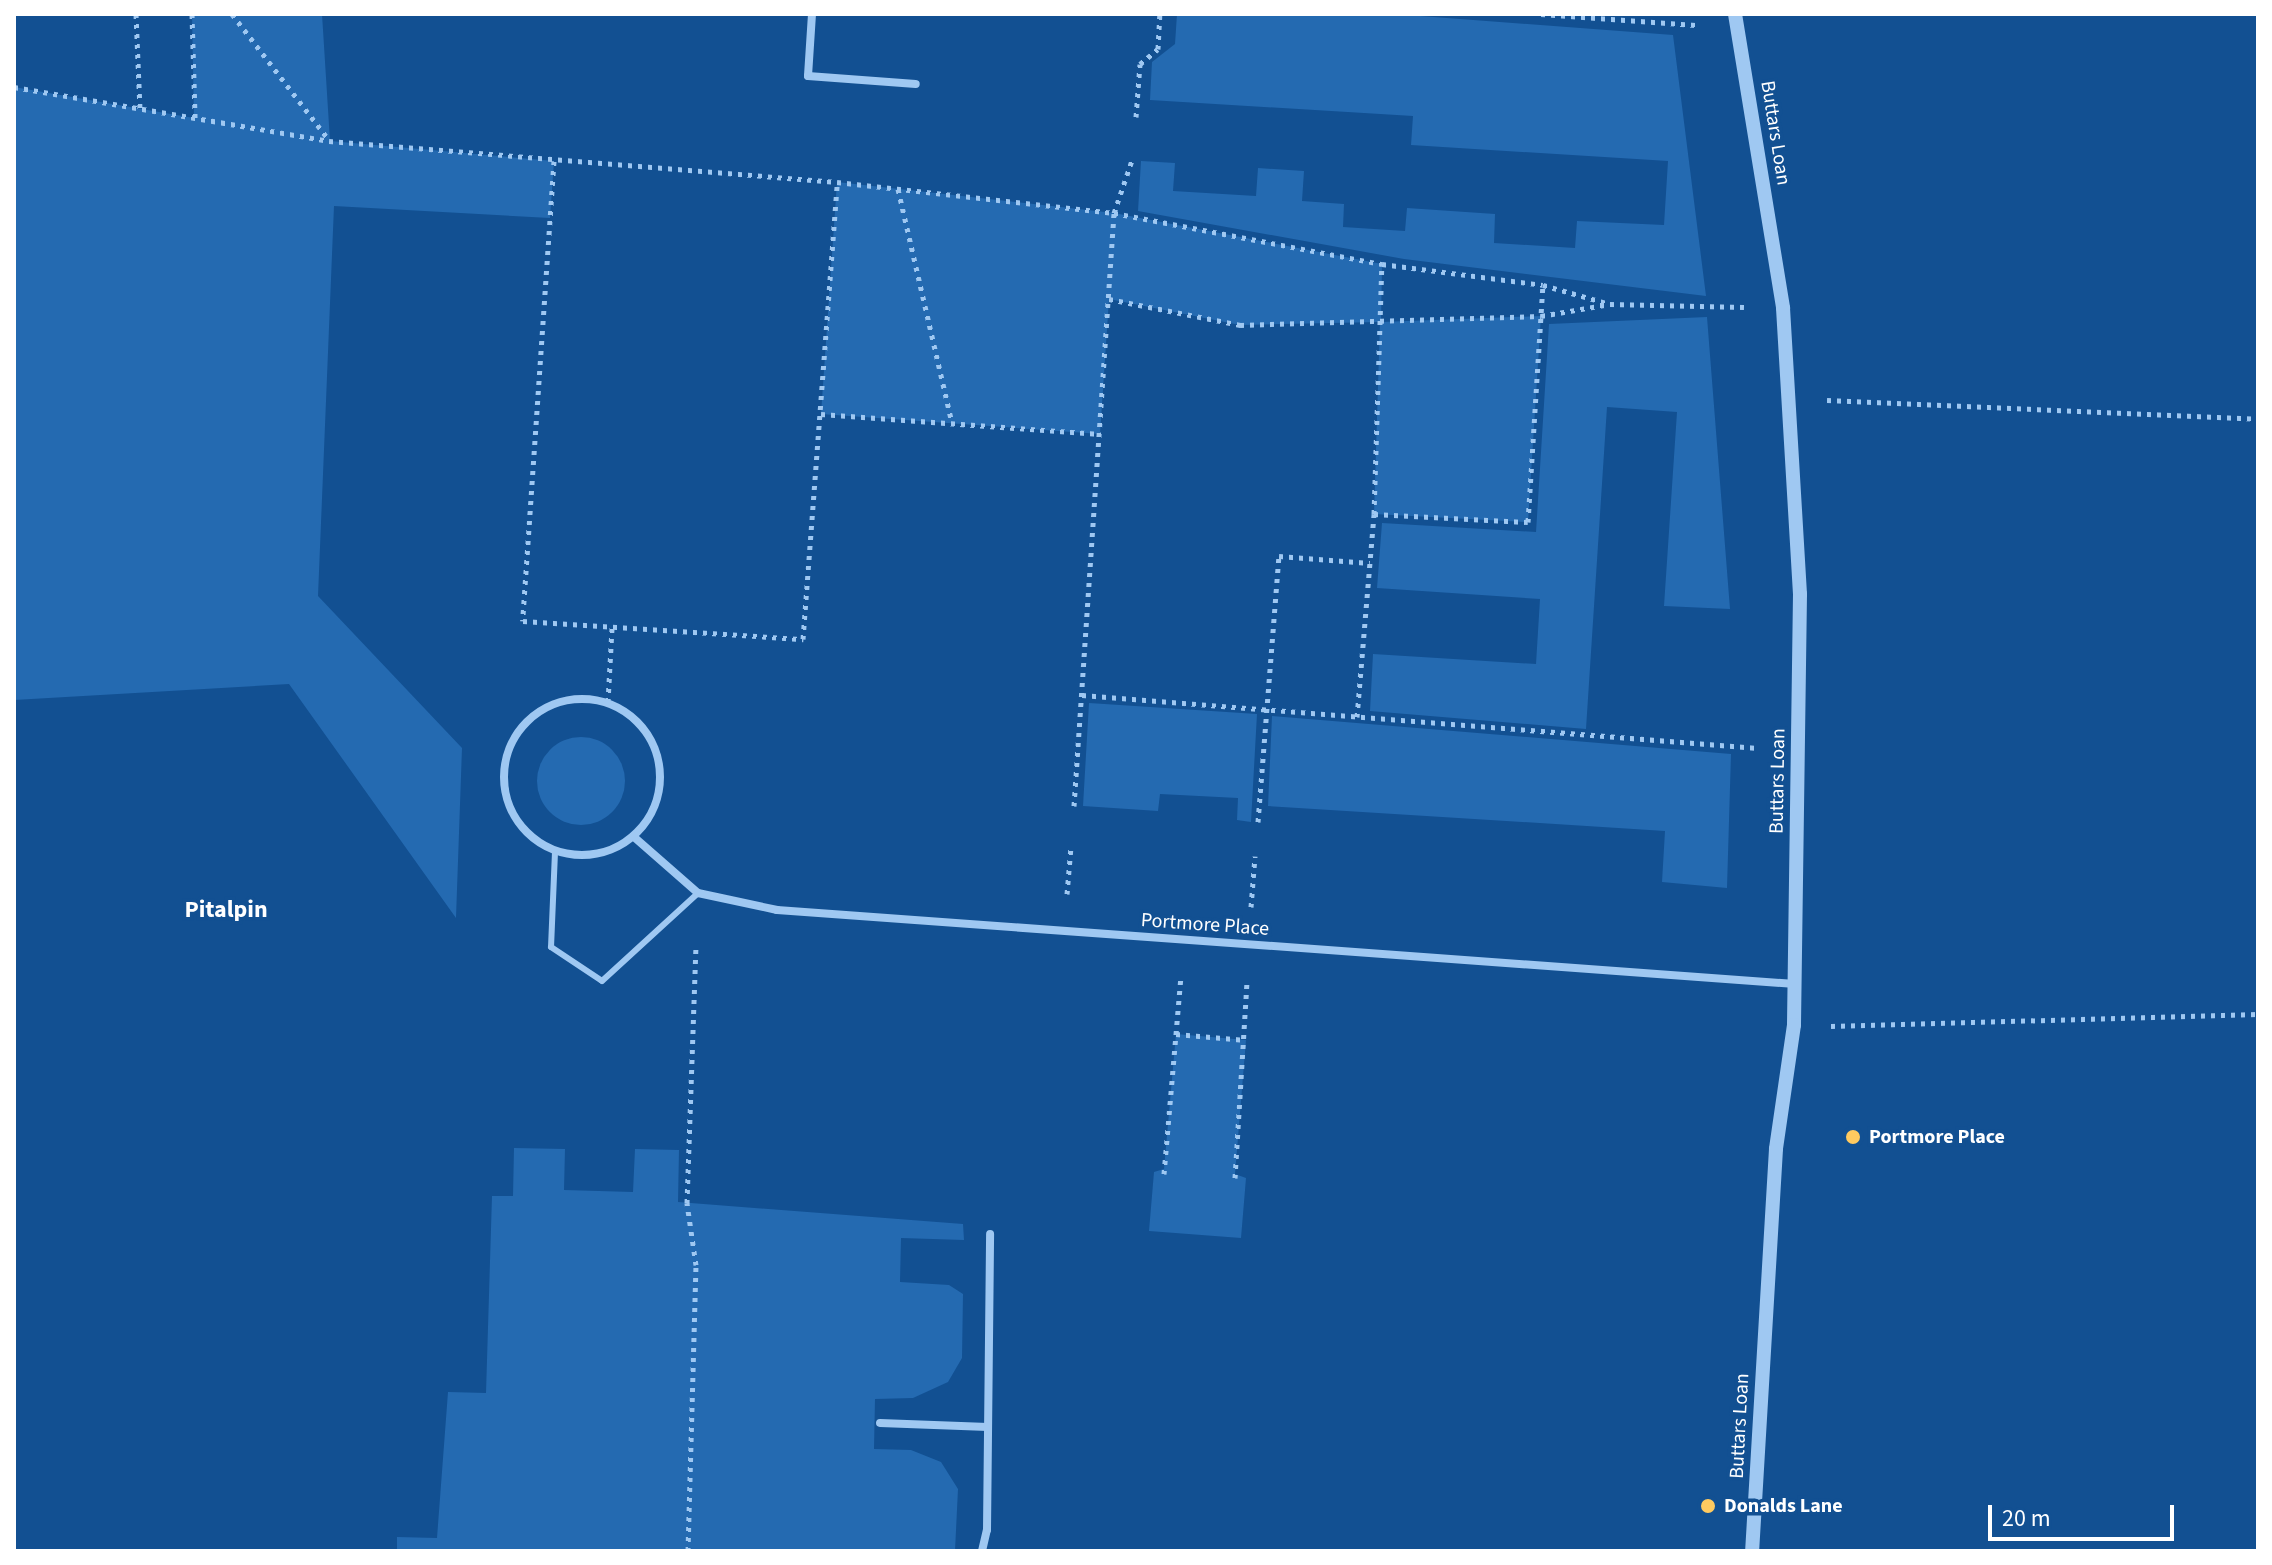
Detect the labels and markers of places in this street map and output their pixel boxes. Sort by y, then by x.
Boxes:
place label: Portmore Place [1869,1125,2005,1149]
marker: Portmore Place [1844,1128,1862,1146]
place label: Donalds Lane [1724,1494,1843,1518]
marker: Donalds Lane [1699,1497,1717,1515]

